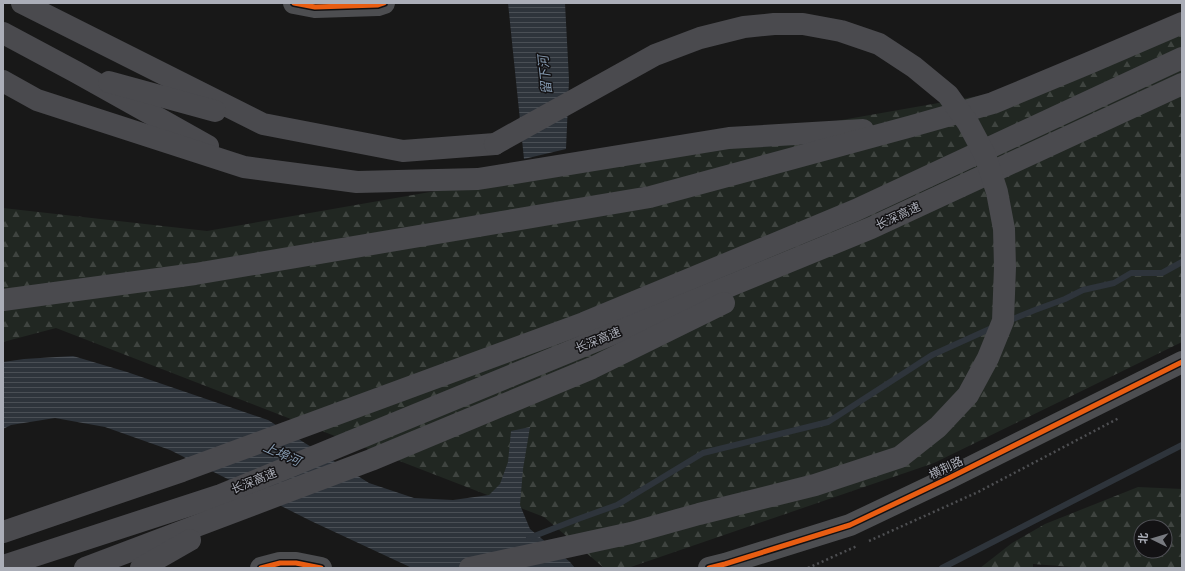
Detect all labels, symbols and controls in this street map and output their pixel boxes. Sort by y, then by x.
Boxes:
water label: 留下河 [535,52,554,95]
street label: 长深高速 [873,200,923,232]
street label: 长深高速 [573,325,623,355]
water label: 上埠河 [261,439,306,470]
street label: 横荆路 [927,454,965,482]
street label: 长深高速 [229,466,279,496]
north arrow [1133,519,1173,559]
text: 北 [1137,532,1150,544]

